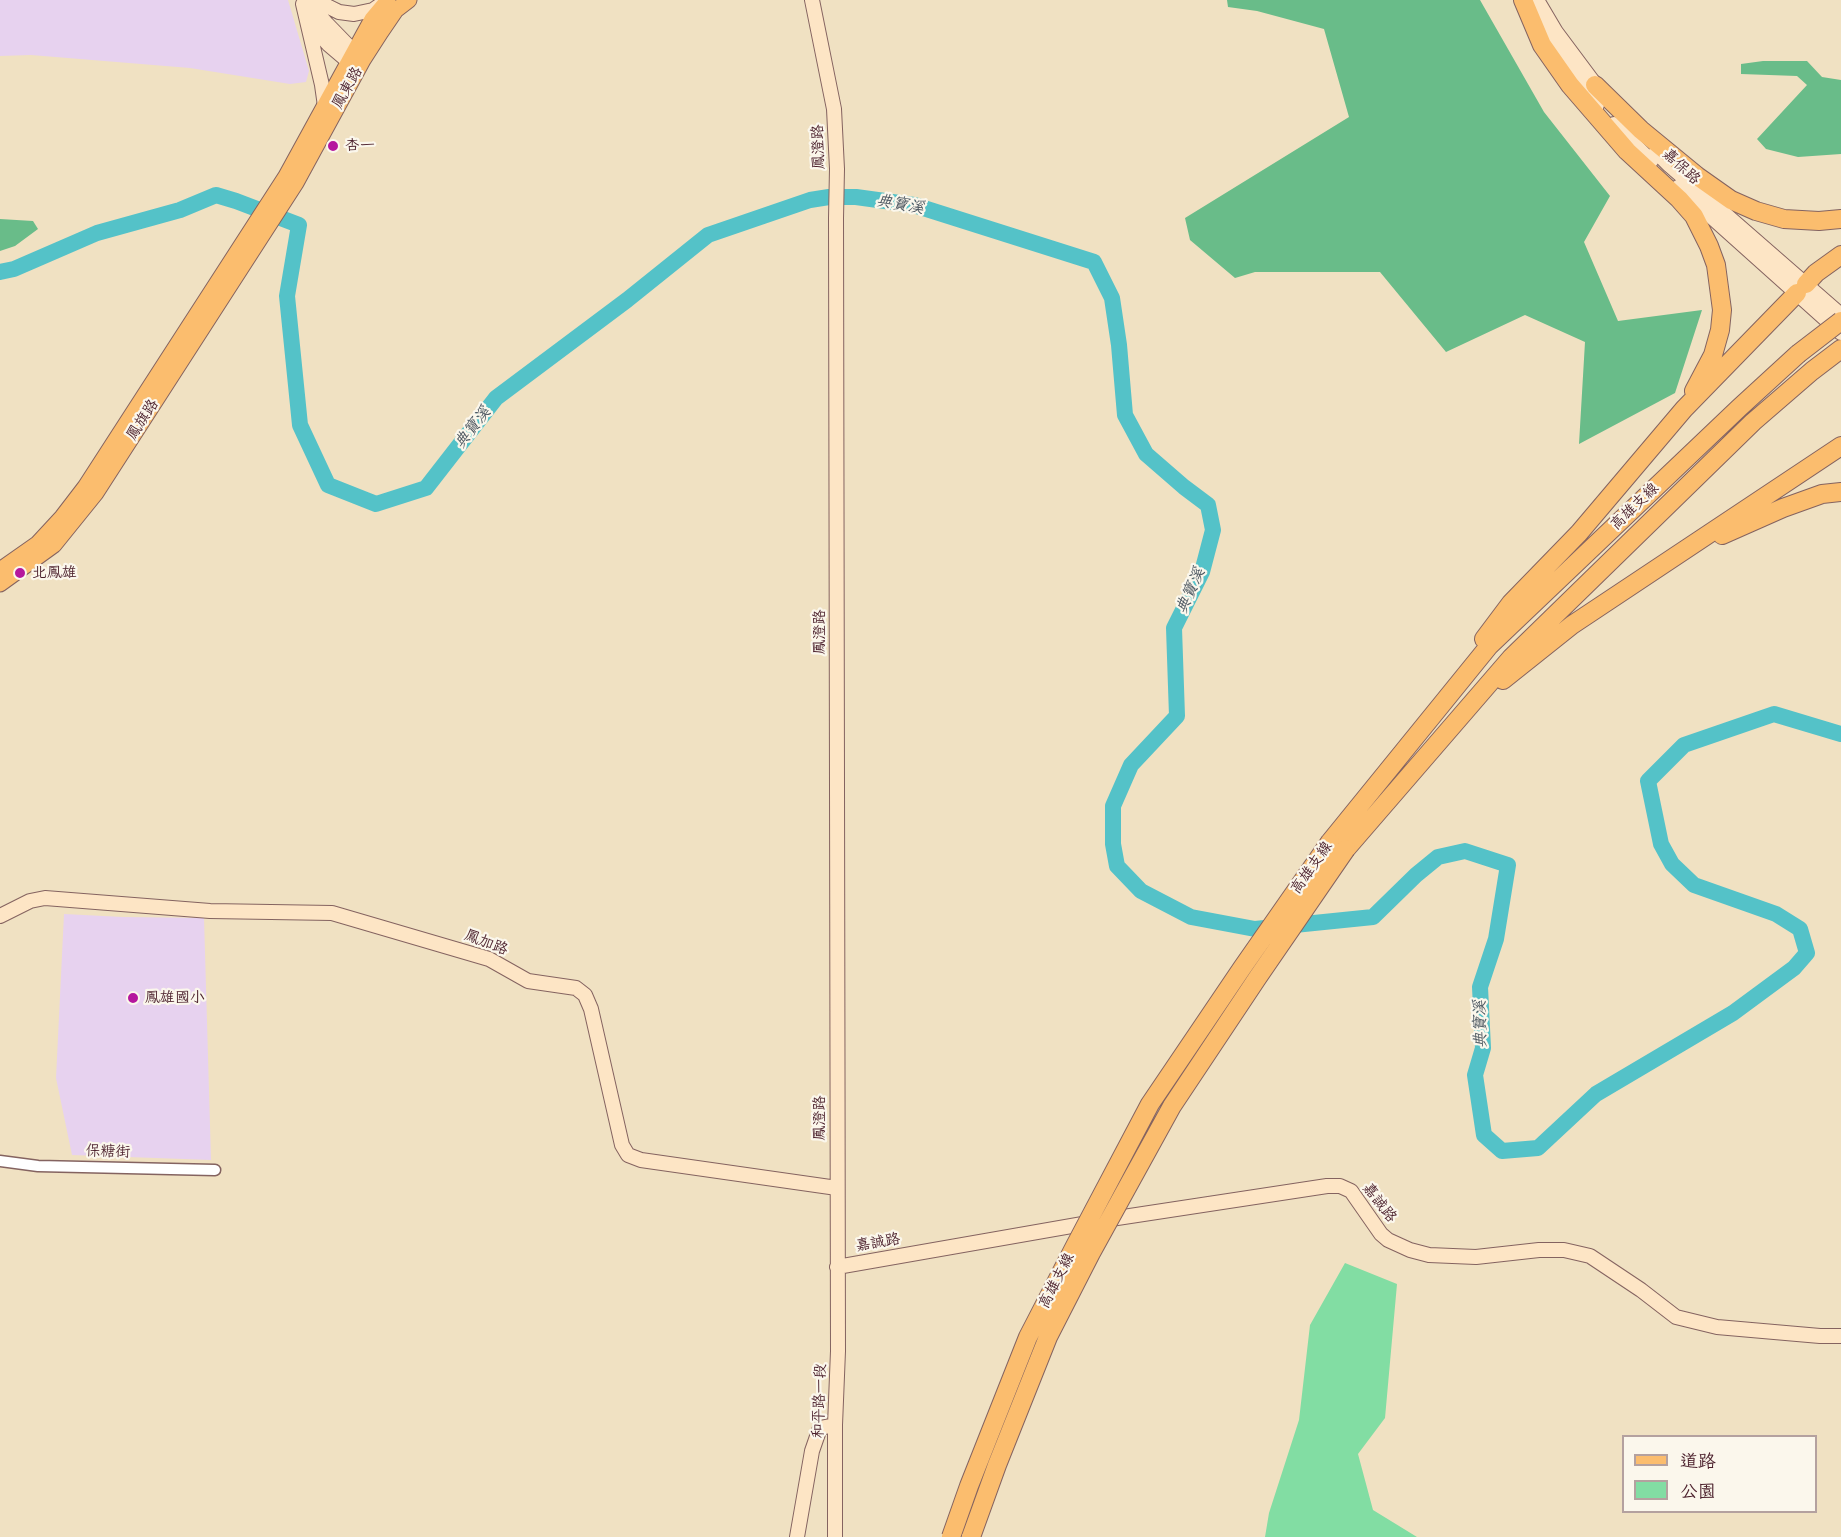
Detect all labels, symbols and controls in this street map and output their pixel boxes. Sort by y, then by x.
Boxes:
street label: 鳳東路 [329,64,367,112]
street label: 鳳澄路 [809,124,829,170]
place label: 杏一 [345,137,375,155]
marker: 杏一 [326,139,340,153]
street label: 嘉保路 [1658,145,1704,189]
water label: 典寶溪 [875,191,925,219]
street label: 鳳旗路 [123,396,163,444]
water label: 典寶溪 [451,403,495,453]
street label: 高雄支線 [1607,480,1663,534]
place label: 北鳳雄 [32,564,77,582]
water label: 典寶溪 [1172,565,1210,617]
marker: 北鳳雄 [13,566,27,580]
street label: 鳳澄路 [811,610,829,654]
street label: 高雄支線 [1287,838,1337,898]
street label: 鳳加路 [462,927,510,959]
place label: 鳳雄國小 [145,989,205,1007]
marker: 鳳雄國小 [126,991,140,1005]
water label: 典寶溪 [1471,1000,1491,1048]
street label: 鳳澄路 [811,1096,829,1140]
street label: 保糖街 [85,1142,131,1162]
street label: 嘉誠路 [1358,1180,1400,1226]
street label: 嘉誠路 [854,1230,902,1256]
street label: 高雄支線 [1035,1250,1079,1312]
street label: 和平路一段 [810,1363,830,1439]
legend [1622,1435,1817,1513]
text: 道路 [1680,1450,1716,1473]
text: 公園 [1680,1480,1716,1503]

